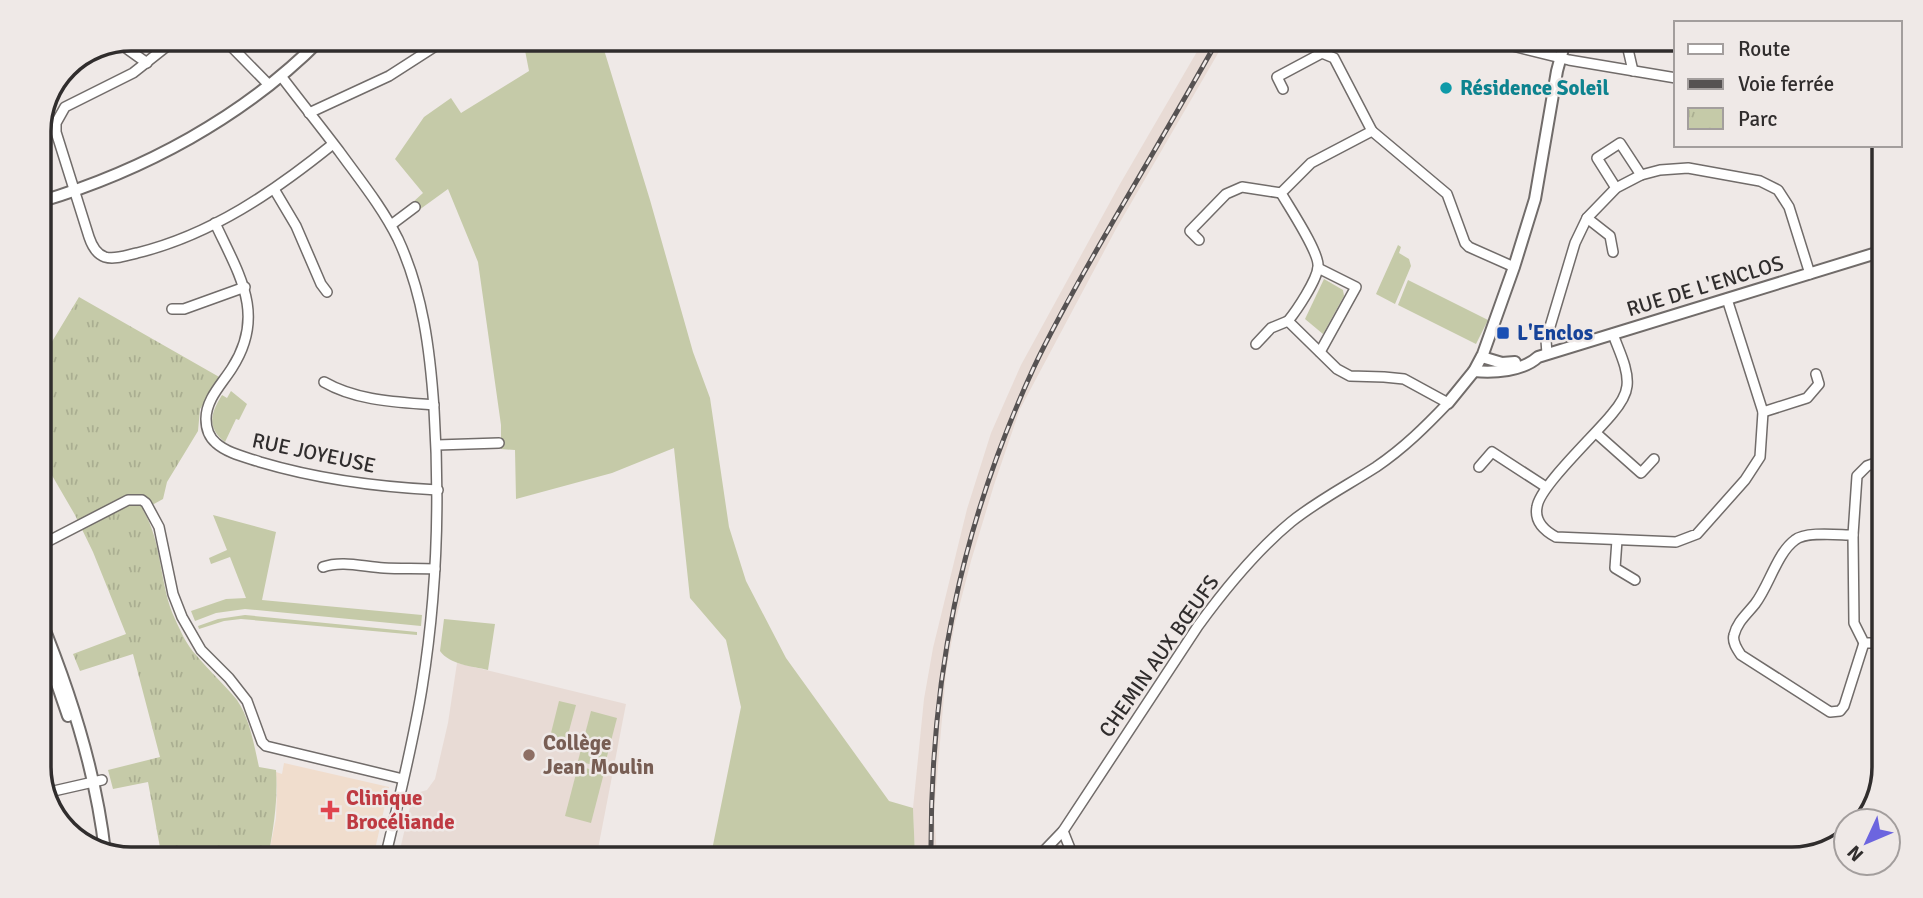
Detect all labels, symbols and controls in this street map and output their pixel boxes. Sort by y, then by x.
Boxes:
legend [1674,21,1902,147]
text: Route [1738,36,1790,62]
text: Voie ferrée [1738,71,1834,97]
place label: Résidence Soleil [1460,75,1609,101]
marker: Résidence Soleil [1438,80,1454,96]
text: Parc [1738,106,1777,132]
street label: RUE DE L'ENCLOS [1623,250,1787,322]
place label: L'Enclos [1517,320,1593,346]
marker: L'Enclos [1495,325,1511,341]
street label: RUE JOYEUSE [250,427,378,479]
street label: CHEMIN AUX BŒUFS [1093,570,1225,742]
place label: Collège Jean Moulin [543,730,654,780]
marker: Collège Jean Moulin [521,747,537,763]
place label: Clinique Brocéliande [346,785,455,835]
marker: Clinique Brocéliande [320,800,340,820]
north arrow [1832,807,1902,877]
text: N [1842,840,1869,866]

